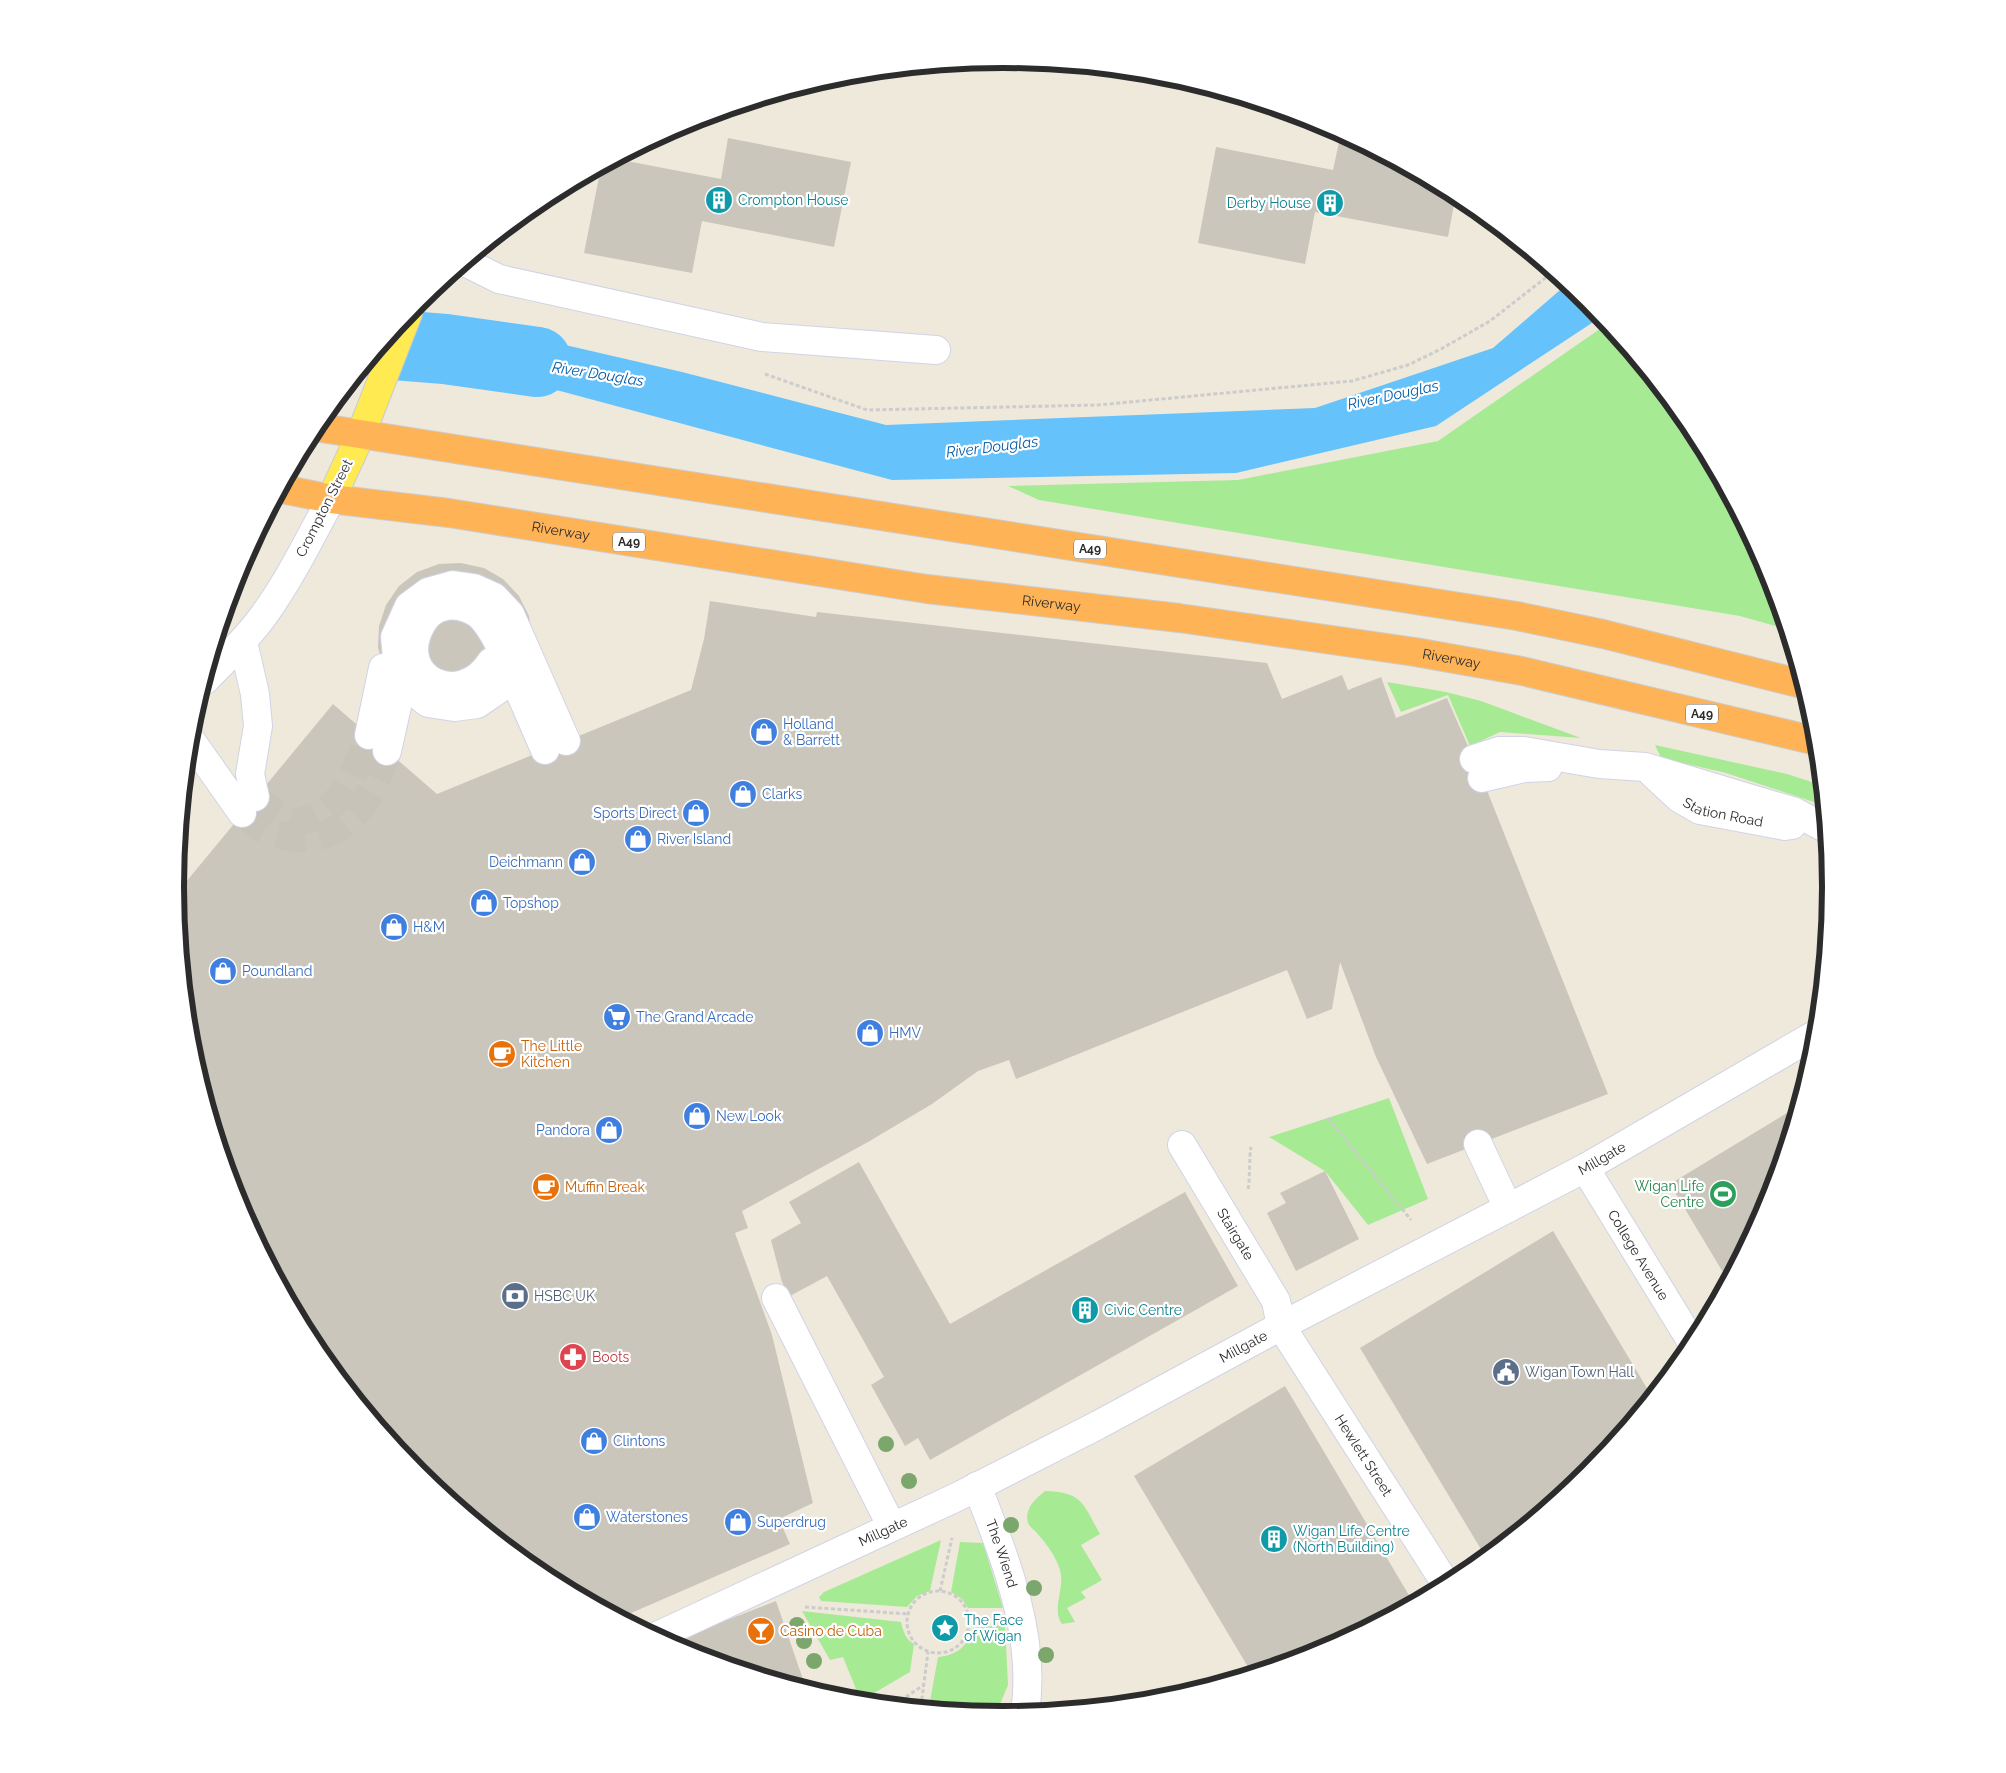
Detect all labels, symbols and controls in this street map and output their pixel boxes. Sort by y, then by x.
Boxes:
building icon: Crompton House [704,185,734,215]
building icon: Derby House [1315,188,1345,218]
place label: Crompton House [738,192,849,208]
place label: Derby House [1227,195,1311,211]
water label: River Douglas [551,358,645,390]
water label: River Douglas [1346,377,1440,413]
water label: River Douglas [945,432,1039,462]
street label: Crompton Street [292,456,356,560]
street label: Riverway [531,518,591,543]
road number: A49 [613,532,645,552]
road number: A49 [1074,540,1106,558]
street label: Riverway [1021,592,1082,615]
street label: Riverway [1421,645,1482,672]
road number: A49 [1686,704,1718,724]
place label: Holland & Barrett [783,716,840,748]
shop icon: Holland & Barrett [749,717,779,747]
shop icon: Clarks [728,779,758,809]
place label: Clarks [762,786,802,802]
street label: Station Road [1680,794,1764,830]
shop icon: Sports Direct [681,798,711,828]
place label: Sports Direct [593,805,677,821]
shop icon: River Island [623,824,653,854]
place label: River Island [657,831,731,847]
shop icon: Deichmann [567,847,597,877]
place label: Deichmann [489,854,563,870]
shop icon: Topshop [469,888,499,918]
place label: Topshop [503,895,559,911]
shop icon: H&M [379,912,409,942]
place label: H&M [413,919,445,935]
shop icon: Poundland [208,956,238,986]
place label: Poundland [242,963,312,979]
supermarket icon: The Grand Arcade [602,1002,632,1032]
place label: The Grand Arcade [636,1009,753,1025]
shop icon: HMV [855,1018,885,1048]
place label: HMV [889,1025,922,1041]
place label: The Little Kitchen [521,1038,582,1070]
cafe icon: The Little Kitchen [487,1039,517,1069]
shop icon: New Look [682,1101,712,1131]
place label: New Look [716,1108,782,1124]
shop icon: Pandora [594,1115,624,1145]
place label: Pandora [536,1122,590,1138]
street label: Millgate [1575,1138,1628,1178]
cafe icon: Muffin Break [531,1172,561,1202]
place label: Wigan Life Centre [1634,1178,1704,1210]
place label: Muffin Break [565,1179,645,1195]
sports icon: Wigan Life Centre [1708,1179,1738,1209]
street label: Stairgate [1214,1205,1257,1263]
street label: College Avenue [1605,1207,1672,1303]
bank icon: HSBC UK [500,1281,530,1311]
place label: HSBC UK [534,1288,595,1304]
building icon: Civic Centre [1070,1295,1100,1325]
place label: Civic Centre [1104,1302,1182,1318]
street label: Millgate [1216,1327,1270,1366]
pharmacy icon: Boots [558,1342,588,1372]
place label: Boots [592,1349,630,1365]
public building icon: Wigan Town Hall [1491,1357,1521,1387]
place label: Wigan Town Hall [1525,1364,1634,1380]
street label: Hewlett Street [1332,1412,1396,1499]
shop icon: Clintons [579,1426,609,1456]
place label: Clintons [613,1433,666,1449]
shop icon: Waterstones [572,1502,602,1532]
shop icon: Superdrug [723,1507,753,1537]
place label: Waterstones [606,1509,688,1525]
street label: Millgate [856,1513,910,1550]
place label: Superdrug [757,1514,826,1530]
street label: The Wiend [983,1517,1021,1589]
place label: Wigan Life Centre (North Building) [1293,1523,1410,1555]
building icon: Wigan Life Centre (North Building) [1259,1524,1289,1554]
place label: The Face of Wigan [964,1612,1023,1644]
place icon: The Face of Wigan [930,1613,960,1643]
bar icon: Casino de Cuba [746,1616,776,1646]
place label: Casino de Cuba [780,1623,882,1639]

